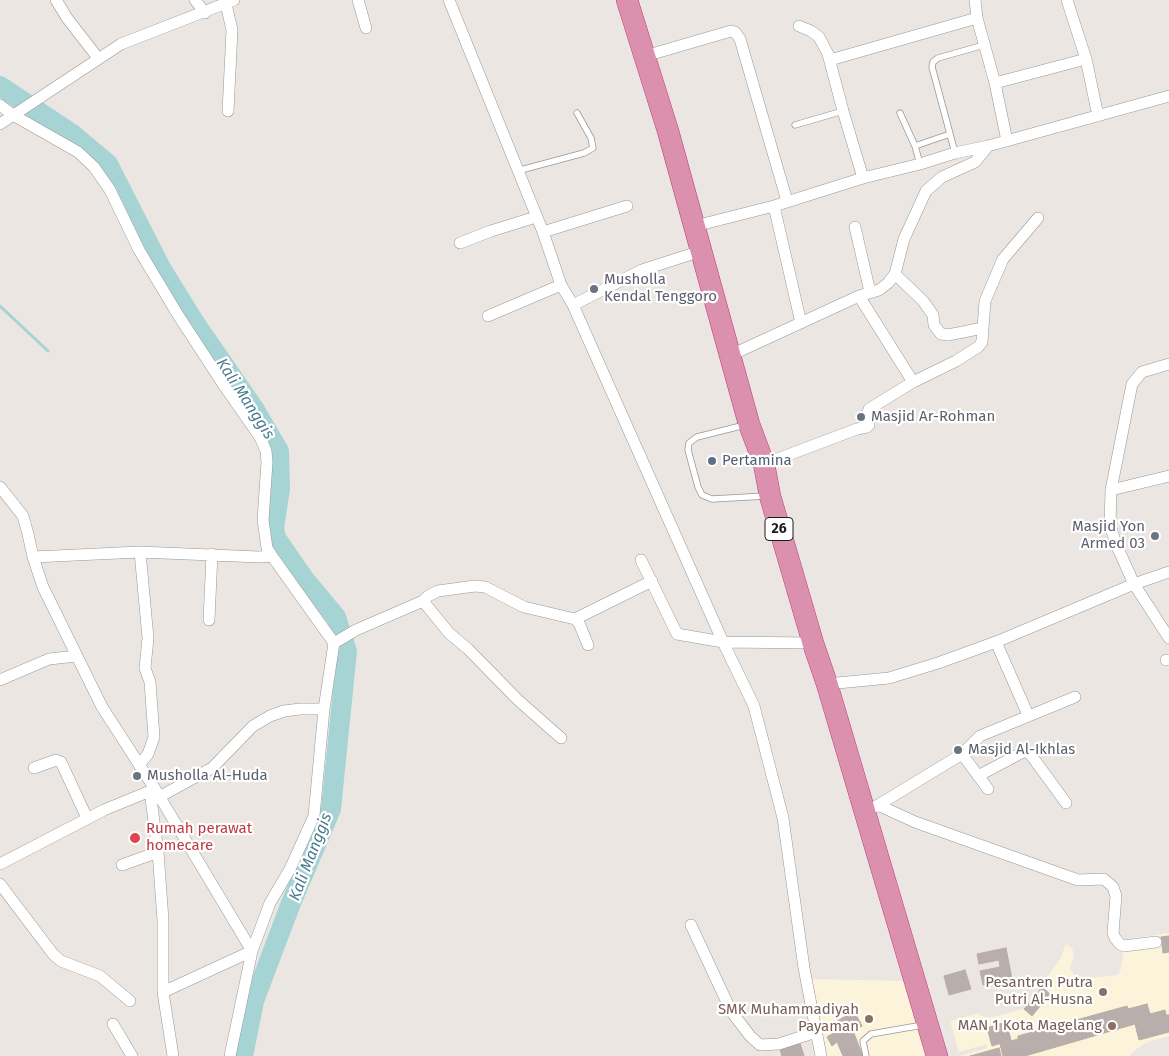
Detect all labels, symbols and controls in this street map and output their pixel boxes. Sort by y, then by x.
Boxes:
place label: Musholla Kendal Tenggoro [604,271,717,306]
marker: Musholla Kendal Tenggoro [588,283,600,295]
water label: Kali Manggis [212,355,278,443]
place label: Masjid Ar-Rohman [871,408,995,426]
marker: Masjid Ar-Rohman [855,411,867,423]
place label: Pertamina [722,452,792,470]
marker: Pertamina [706,455,718,467]
road number: 26 [765,518,793,540]
place label: Masjid Yon Armed 03 [1072,518,1145,553]
marker: Masjid Yon Armed 03 [1149,530,1161,542]
place label: Masjid Al-Ikhlas [968,741,1075,759]
marker: Masjid Al-Ikhlas [952,744,964,756]
place label: Musholla Al-Huda [147,767,268,785]
marker: Musholla Al-Huda [131,770,143,782]
water label: Kali Manggis [285,810,337,904]
place label: Rumah perawat homecare [146,820,252,855]
marker: Rumah perawat homecare [128,831,142,845]
place label: Pesantren Putra Putri Al-Husna [985,974,1093,1009]
marker: Pesantren Putra Putri Al-Husna [1097,986,1109,998]
place label: SMK Muhammadiyah Payaman [718,1001,859,1036]
marker: SMK Muhammadiyah Payaman [863,1013,875,1025]
place label: MAN 1 Kota Magelang [958,1017,1102,1035]
marker: MAN 1 Kota Magelang [1106,1020,1118,1032]

